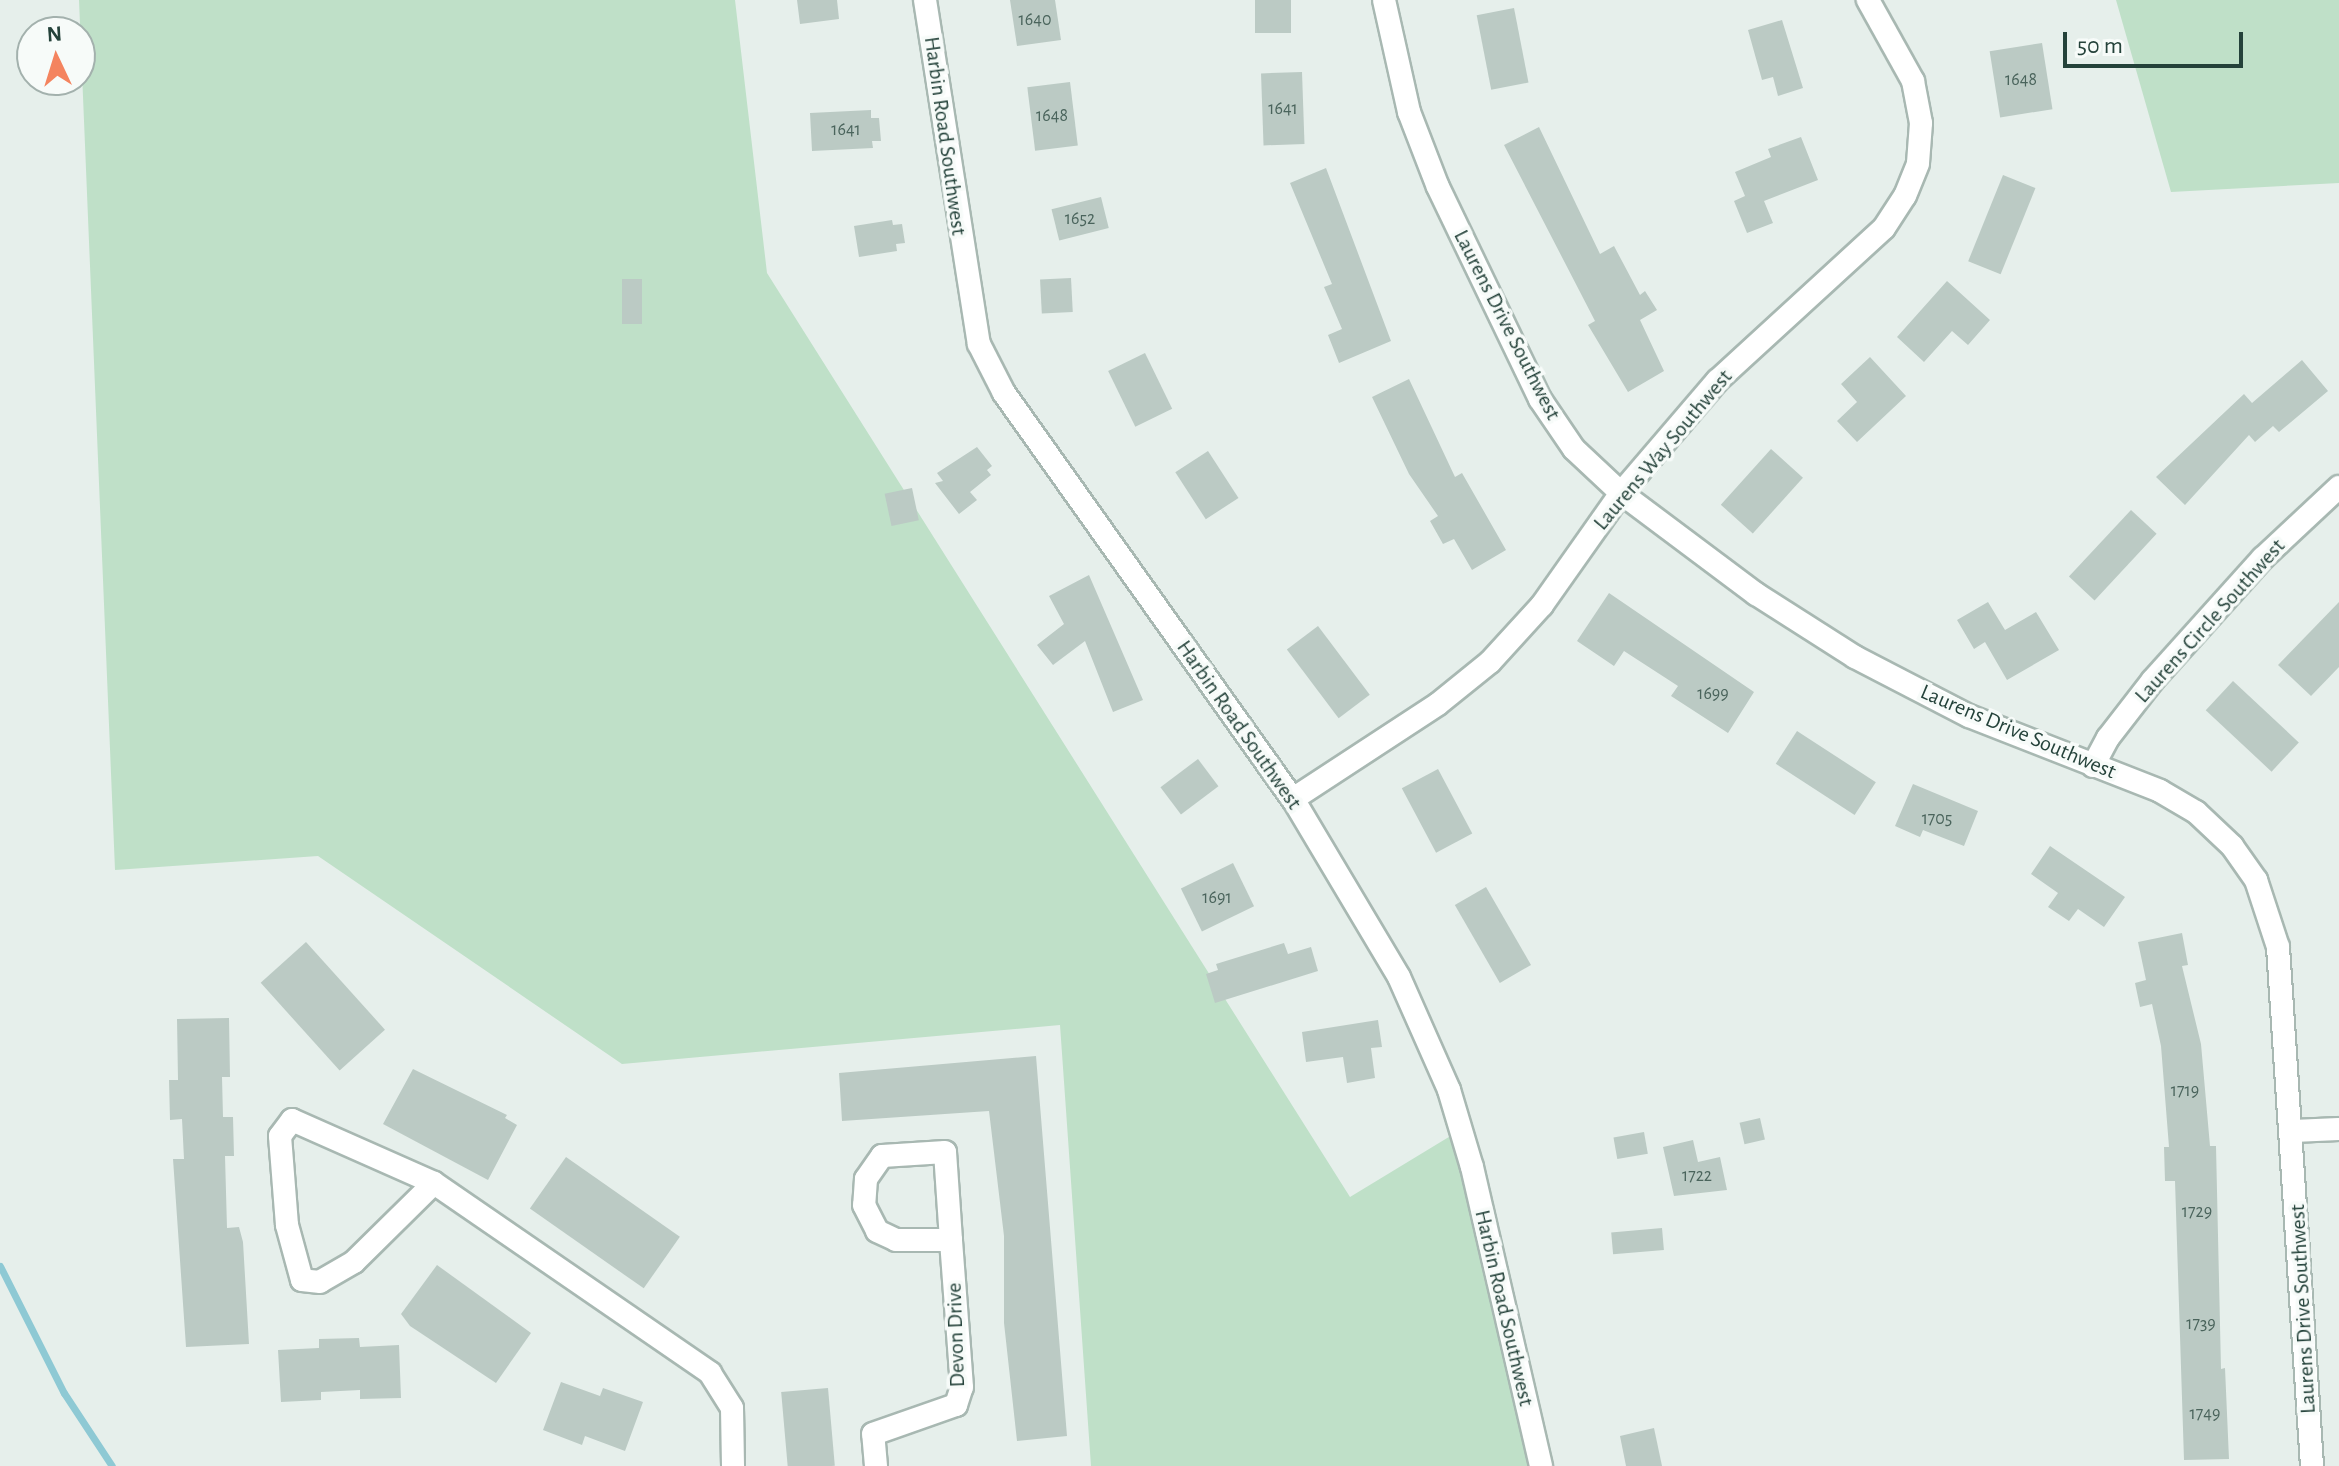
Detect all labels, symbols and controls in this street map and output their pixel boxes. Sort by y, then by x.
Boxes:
house number: 1640 [1019,9,1051,31]
north arrow [16,16,96,96]
scale bar [2067,16,2247,66]
text: N [46,23,63,46]
text: 50 m [2077,34,2123,58]
street label: Harbin Road Southwest [918,35,972,237]
house number: 1648 [2005,69,2037,91]
house number: 1641 [1268,98,1298,120]
house number: 1648 [1036,105,1068,127]
house number: 1641 [831,119,861,141]
house number: 1652 [1065,208,1095,230]
street label: Laurens Drive Southwest [1448,226,1566,424]
street label: Laurens Way Southwest [1588,364,1738,536]
street label: Laurens Circle Southwest [2129,533,2291,709]
street label: Harbin Road Southwest [1171,635,1307,815]
street label: Laurens Drive Southwest [1916,679,2120,785]
house number: 1699 [1697,683,1729,705]
house number: 1705 [1922,808,1952,830]
house number: 1691 [1202,887,1232,909]
house number: 1719 [2171,1080,2199,1102]
house number: 1722 [1682,1165,1712,1187]
house number: 1729 [2182,1201,2212,1223]
street label: Laurens Drive Southwest [2284,1204,2322,1414]
street label: Harbin Road Southwest [1469,1207,1539,1409]
street label: Devon Drive [941,1282,971,1388]
house number: 1739 [2186,1313,2216,1335]
house number: 1749 [2190,1403,2220,1425]

